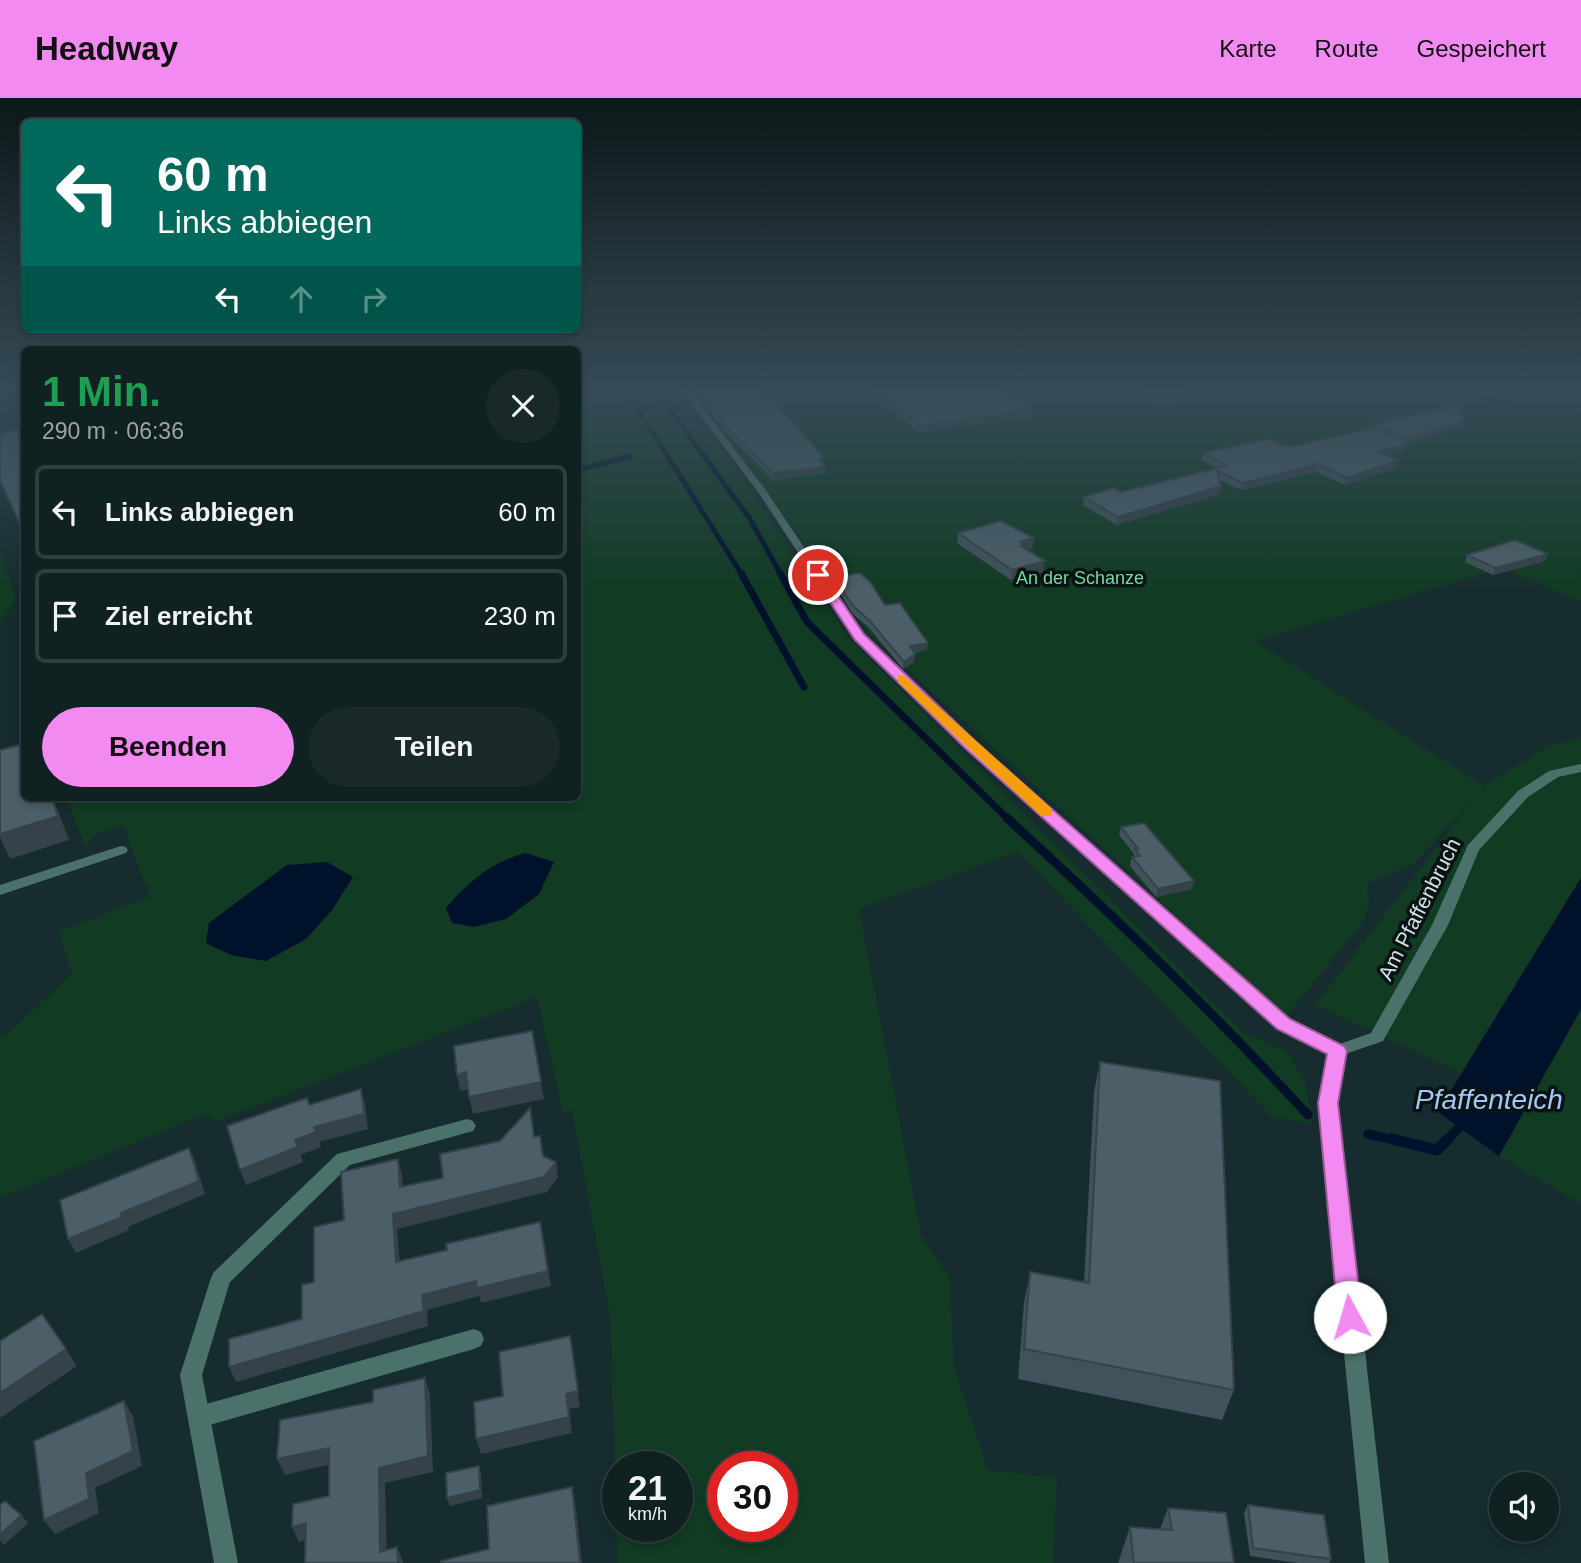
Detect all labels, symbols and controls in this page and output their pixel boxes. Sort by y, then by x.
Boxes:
text: Headway [35,30,178,67]
text: Karte [1219,35,1277,62]
text: Route [1315,35,1379,62]
text: Gespeichert [1417,35,1546,62]
icon: left [42,147,133,238]
text: 60 m [157,147,269,201]
text: Links abbiegen [157,204,372,240]
icon: left [209,280,247,318]
icon: ahead [282,280,320,318]
icon: right [355,280,393,318]
text: 1 Min. [42,368,161,415]
button: close [486,369,560,443]
text: 290 m · 06:36 [42,418,184,444]
icon: left [46,493,84,531]
text: Links abbiegen [105,497,294,527]
text: 60 m [498,497,556,527]
pin [788,545,848,605]
icon: arrive [799,556,837,594]
park label: An der Schanze [1016,568,1144,588]
icon: arrive [46,597,84,635]
text: Ziel erreicht [105,601,252,631]
text: 230 m [484,601,556,631]
button: Beenden [42,707,294,787]
button: Teilen [308,707,560,787]
street label: Am Pfaffenbruch [1373,834,1465,984]
water label: Pfaffenteich [1415,1084,1563,1115]
position arrow [1313,1280,1387,1354]
speed limit sign: 30 [707,1451,798,1542]
text: 21 [628,1468,667,1507]
map controls [1489,1472,1559,1542]
button: sound [1489,1472,1559,1542]
text: km/h [628,1504,667,1524]

